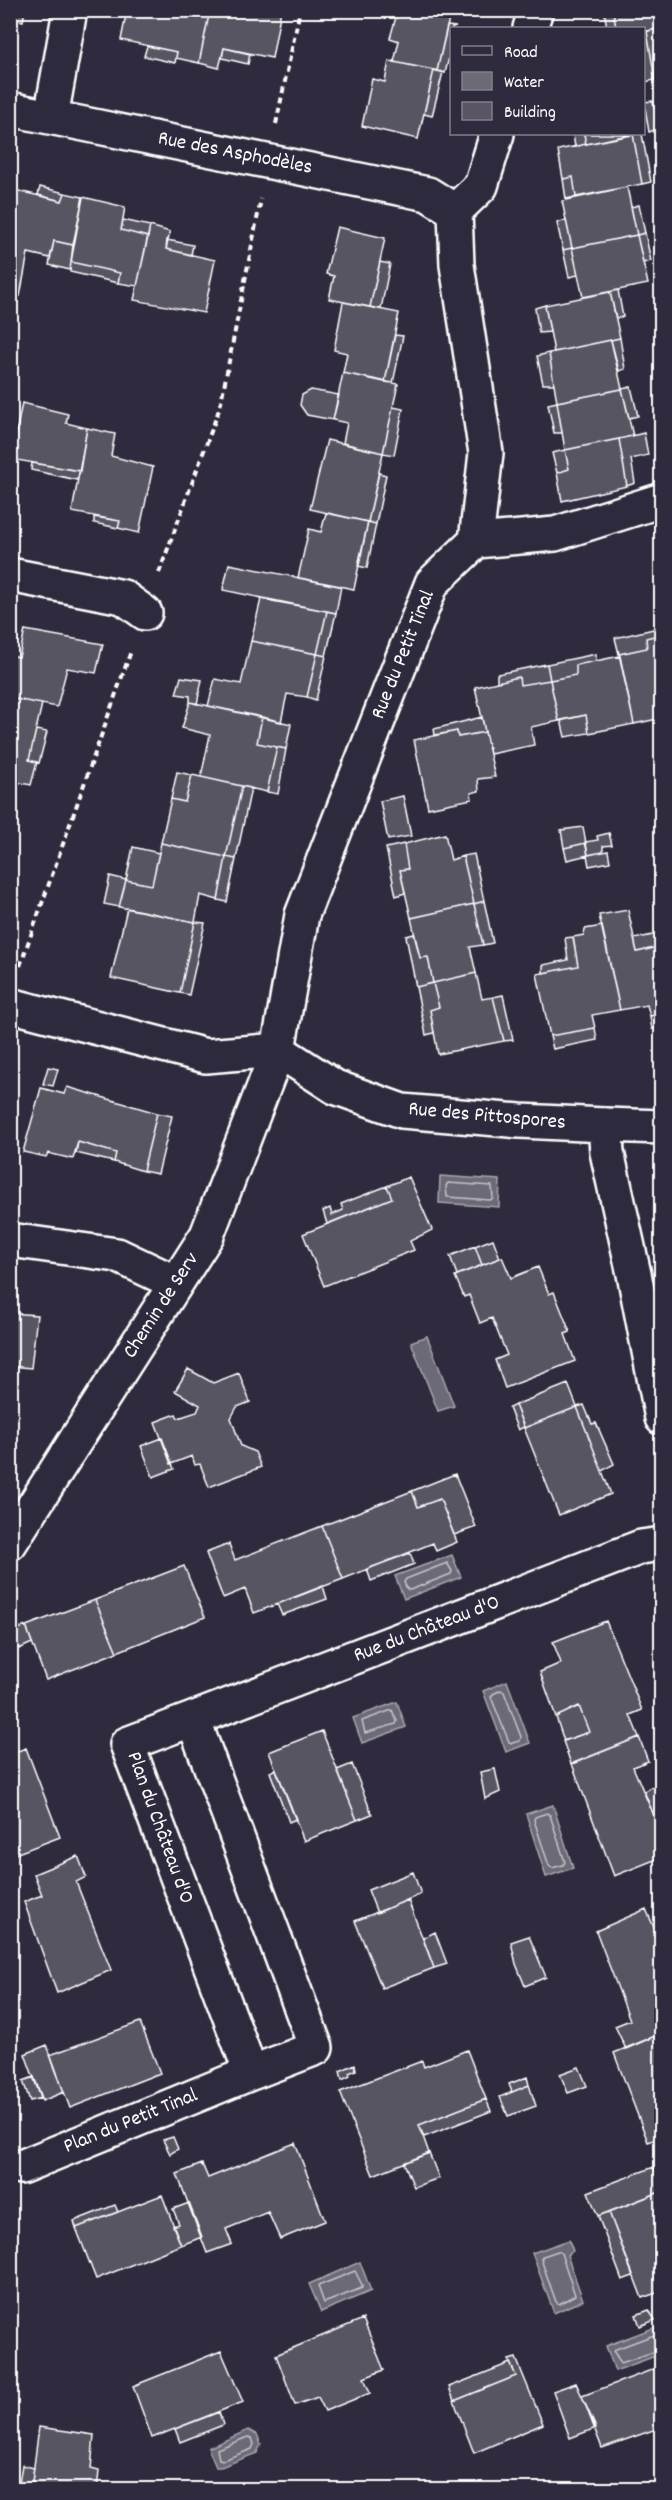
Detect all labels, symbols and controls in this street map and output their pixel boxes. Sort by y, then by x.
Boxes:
legend [450,27,645,135]
text: Road [504,41,538,66]
text: Water [504,71,544,96]
text: Building [504,101,556,126]
street label: Rue des Asphodèles [155,124,315,184]
street label: Rue du Petit Tinal [364,586,444,724]
street label: Rue des Pittospores [407,1095,567,1139]
street label: Chemin de Serv [116,1247,208,1365]
street label: Rue du Château d'O [350,1588,504,1672]
street label: Plan du Château d'O [118,1748,200,1908]
street label: Plan du Petit Tinal [59,2081,203,2163]

